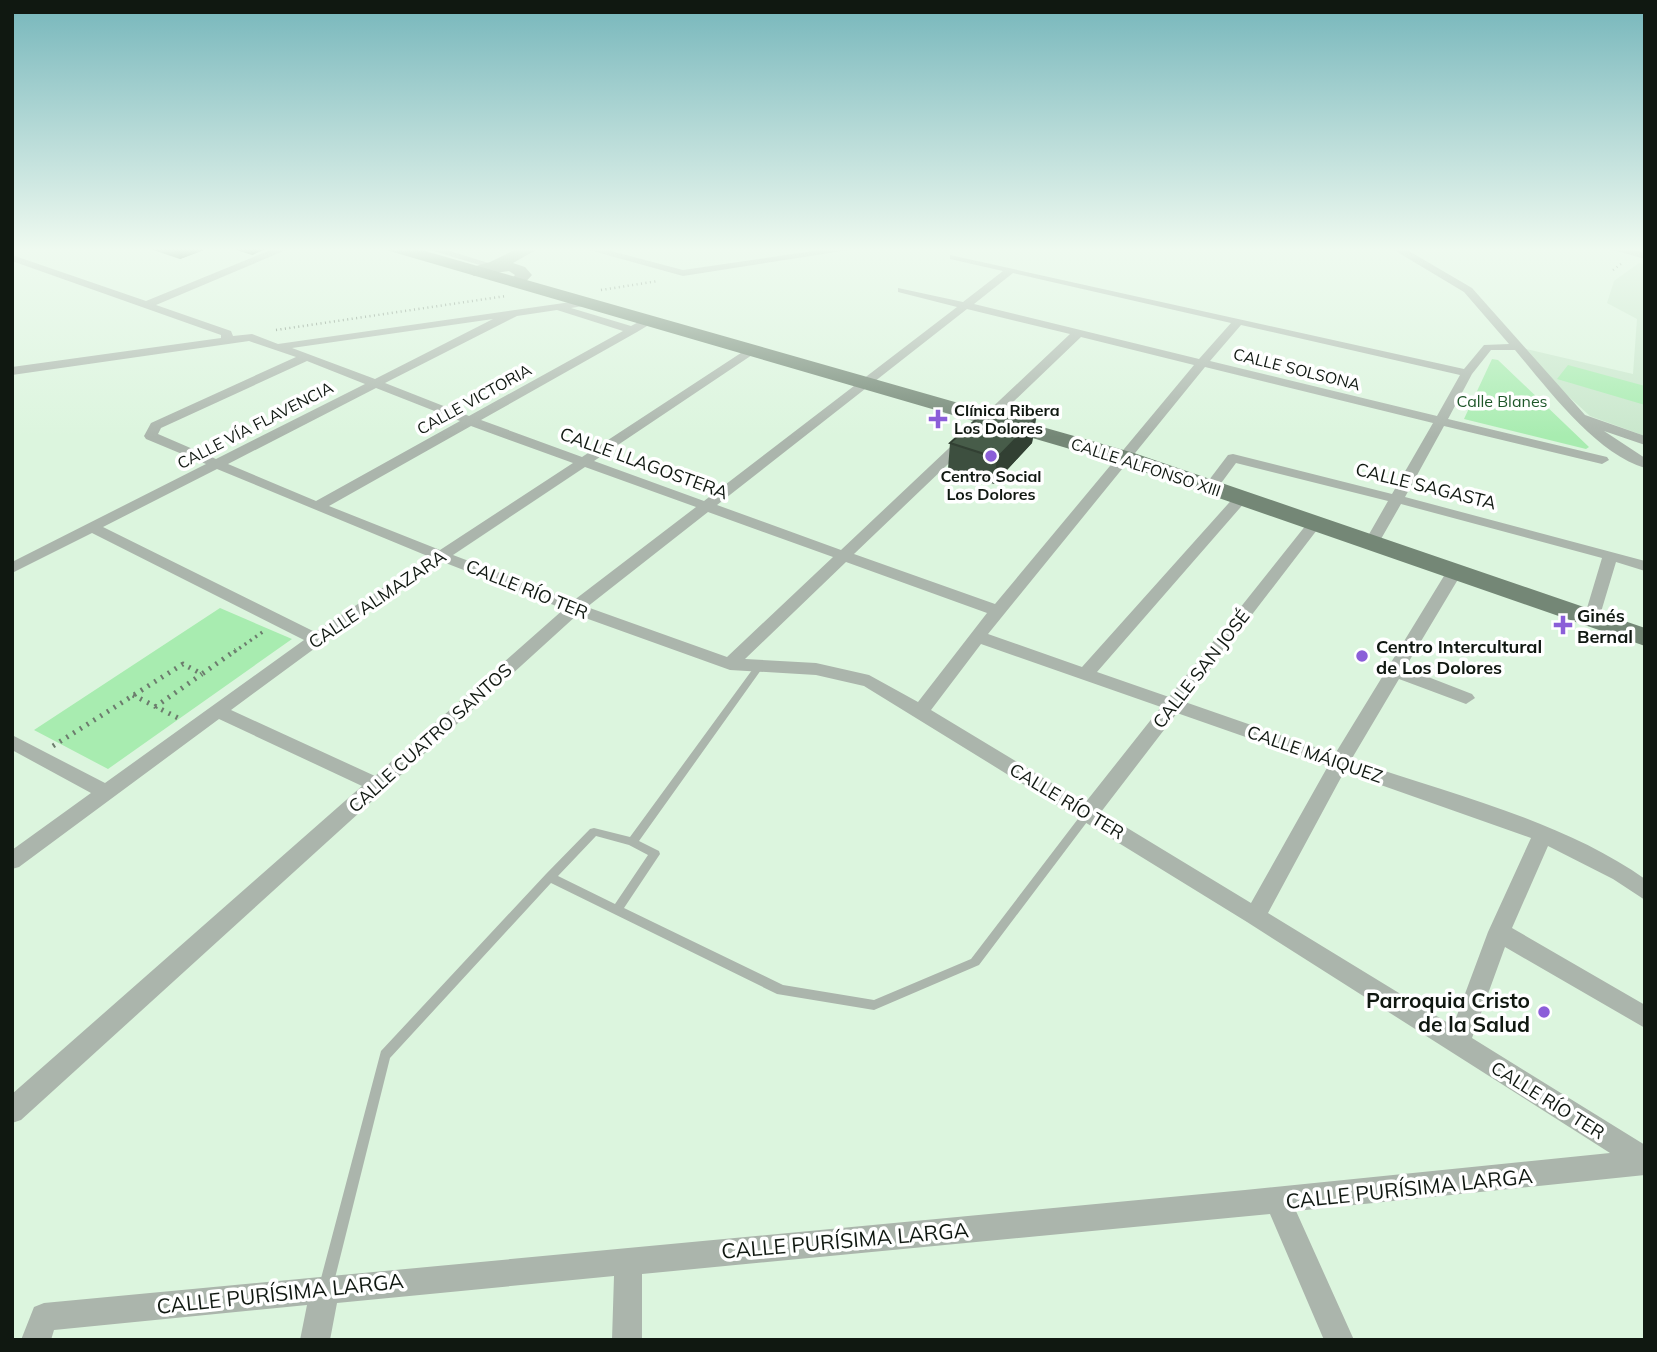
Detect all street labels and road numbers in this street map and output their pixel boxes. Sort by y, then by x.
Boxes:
street label: CALLE SOLSONA [1231,344,1363,395]
street label: CALLE VICTORIA [413,359,535,439]
street label: CALLE VÍA FLAVENCIA [174,377,337,473]
street label: CALLE LLAGOSTERA [557,422,731,504]
street label: CALLE ALFONSO XIII [1069,433,1223,501]
street label: CALLE SAGASTA [1353,457,1499,515]
street label: CALLE ALMAZARA [304,544,450,654]
street label: CALLE RÍO TER [463,554,591,624]
street label: CALLE SAN JOSÉ [1148,605,1254,733]
street label: CALLE CUATRO SANTOS [343,658,517,818]
street label: CALLE MÁIQUEZ [1244,720,1386,788]
street label: CALLE RÍO TER [1005,758,1129,844]
street label: CALLE RÍO TER [1487,1056,1609,1144]
street label: CALLE PURÍSIMA LARGA [1284,1162,1534,1214]
street label: CALLE PURÍSIMA LARGA [720,1216,970,1264]
street label: CALLE PURÍSIMA LARGA [155,1267,405,1319]

